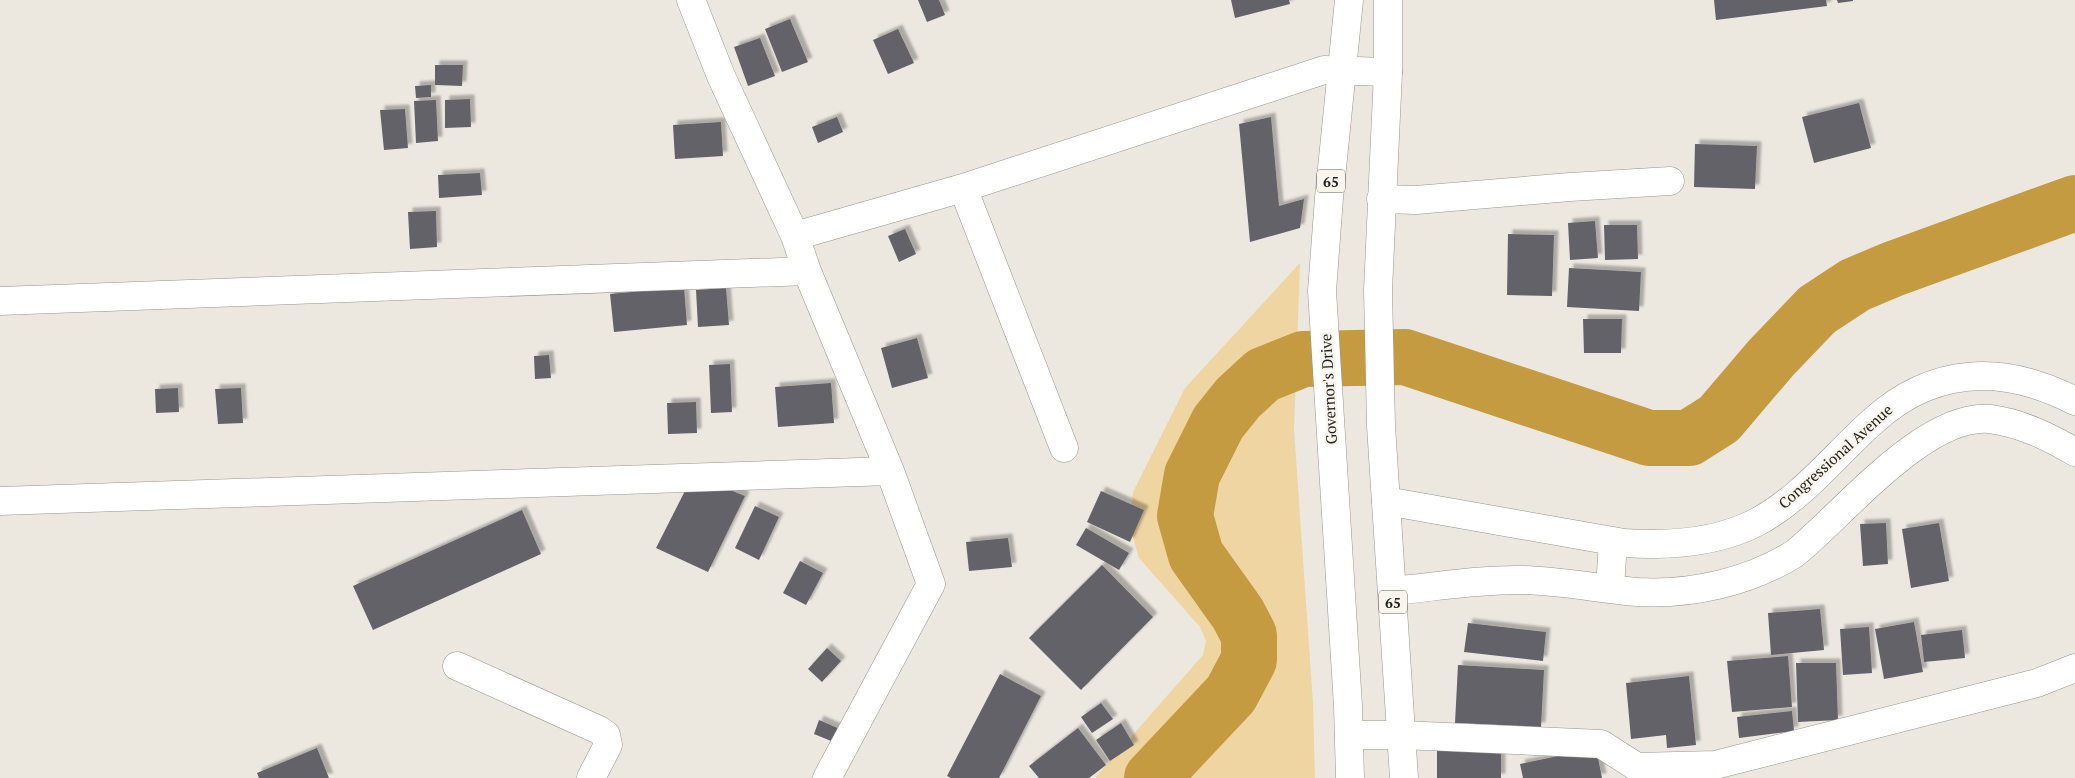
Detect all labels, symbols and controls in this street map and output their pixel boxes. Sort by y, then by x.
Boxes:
road number: 65 [1317,170,1345,192]
street label: Governor's Drive [1315,333,1341,445]
street label: Congressional Avenue [1774,399,1896,513]
road number: 65 [1379,590,1407,614]

